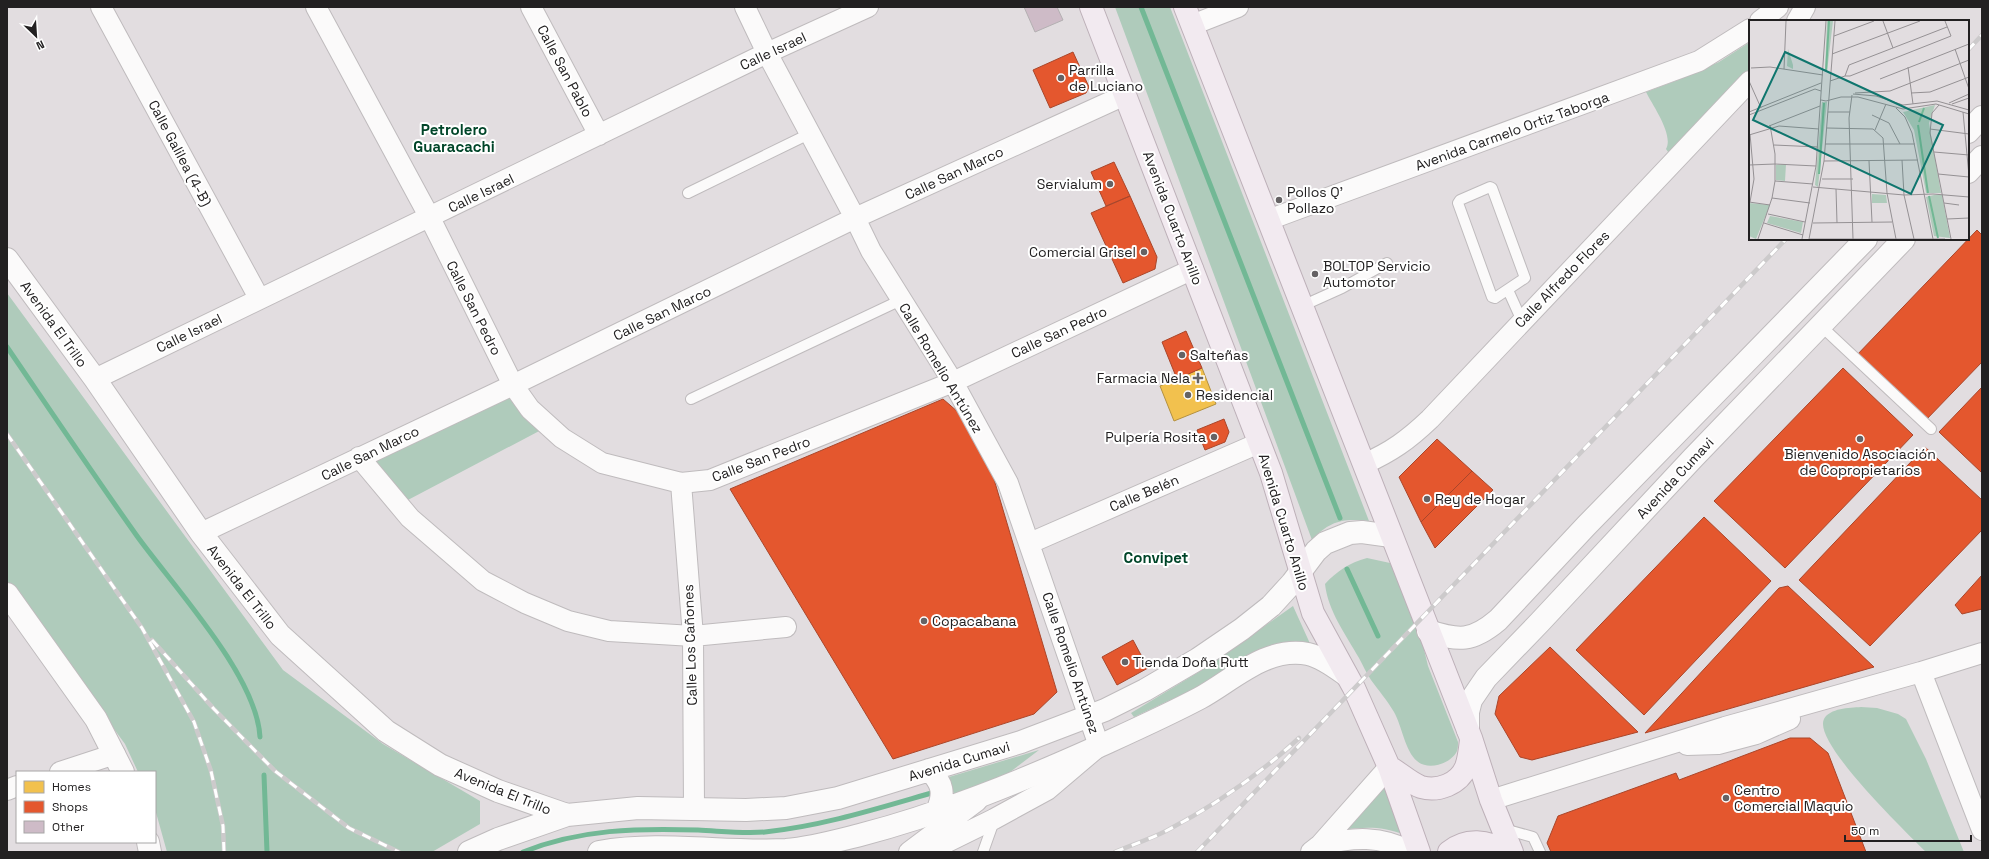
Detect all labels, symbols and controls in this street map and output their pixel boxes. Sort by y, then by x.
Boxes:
north arrow [16,16,56,56]
inset map [1749,20,1969,240]
street label: Calle San Pablo [533,22,597,120]
street label: Calle Israel [737,28,809,74]
text: N [34,37,47,53]
place label: Parrilla de Luciano [1069,61,1143,95]
marker: Parrilla de Luciano [1056,73,1066,83]
street label: Avenida Carmelo Ortiz Taborga [1413,87,1611,175]
street label: Calle Galilea (4-B) [144,97,216,209]
district label: Petrolero Guaracachi [413,120,495,156]
street label: Calle San Marco [902,142,1006,204]
street label: Avenida Cuarto Anillo [1139,148,1207,288]
street label: Calle Israel [445,169,517,217]
place label: Servialum [1037,175,1102,193]
marker: Servialum [1105,179,1115,189]
place label: Pollos Q' Pollazo [1287,183,1343,217]
marker: Pollos Q' Pollazo [1274,195,1284,205]
street label: Calle Alfredo Flores [1511,226,1613,332]
place label: Comercial Grisel [1029,243,1136,261]
marker: Comercial Grisel [1139,247,1149,257]
place label: BOLTOP Servicio Automotor [1323,257,1431,291]
street label: Calle San Pedro [442,258,506,358]
marker: BOLTOP Servicio Automotor [1310,269,1320,279]
street label: Avenida El Trillo [17,277,91,371]
street label: Calle San Marco [610,282,714,344]
street label: Calle Romelio Antúnez [895,300,987,436]
street label: Calle San Pedro [1008,302,1110,362]
street label: Calle Israel [153,309,225,357]
place label: Salteñas [1190,346,1249,364]
marker: Salteñas [1177,350,1187,360]
place label: Farmacia Nela [1097,369,1190,387]
marker: Farmacia Nela [1193,373,1203,383]
place label: Residencial [1196,386,1273,404]
marker: Residencial [1183,390,1193,400]
street label: Calle San Marco [318,422,422,484]
place label: Pulpería Rosita [1105,428,1206,446]
street label: Calle San Pedro [709,432,813,486]
marker: Pulpería Rosita [1209,432,1219,442]
street label: Avenida Cumavi [1633,433,1717,523]
marker: Bienvenido Asociación de Copropietarios [1855,434,1865,444]
place label: Bienvenido Asociación de Copropietarios [1784,445,1936,479]
street label: Avenida Cuarto Anillo [1255,451,1313,593]
street label: Calle Belén [1107,470,1181,516]
place label: Rey de Hogar [1435,490,1525,508]
marker: Rey de Hogar [1422,494,1432,504]
street label: Avenida El Trillo [203,541,281,633]
district label: Convipet [1124,548,1189,567]
street label: Calle Los Cañones [679,584,701,706]
street label: Calle Romelio Antúnez [1038,590,1104,736]
place label: Copacabana [932,612,1017,630]
marker: Copacabana [919,616,929,626]
place label: Tienda Doña Rutt [1133,653,1249,671]
marker: Tienda Doña Rutt [1120,657,1130,667]
street label: Avenida Cumavi [906,737,1012,785]
street label: Avenida El Trillo [452,763,554,819]
legend [16,771,156,843]
text: Homes [52,779,91,795]
place label: Centro Comercial Maquio [1734,781,1854,815]
marker: Centro Comercial Maquio [1721,793,1731,803]
text: Shops [52,799,88,815]
scale bar [1845,817,1971,843]
text: Other [52,819,85,835]
text: 50 m [1851,823,1879,839]

